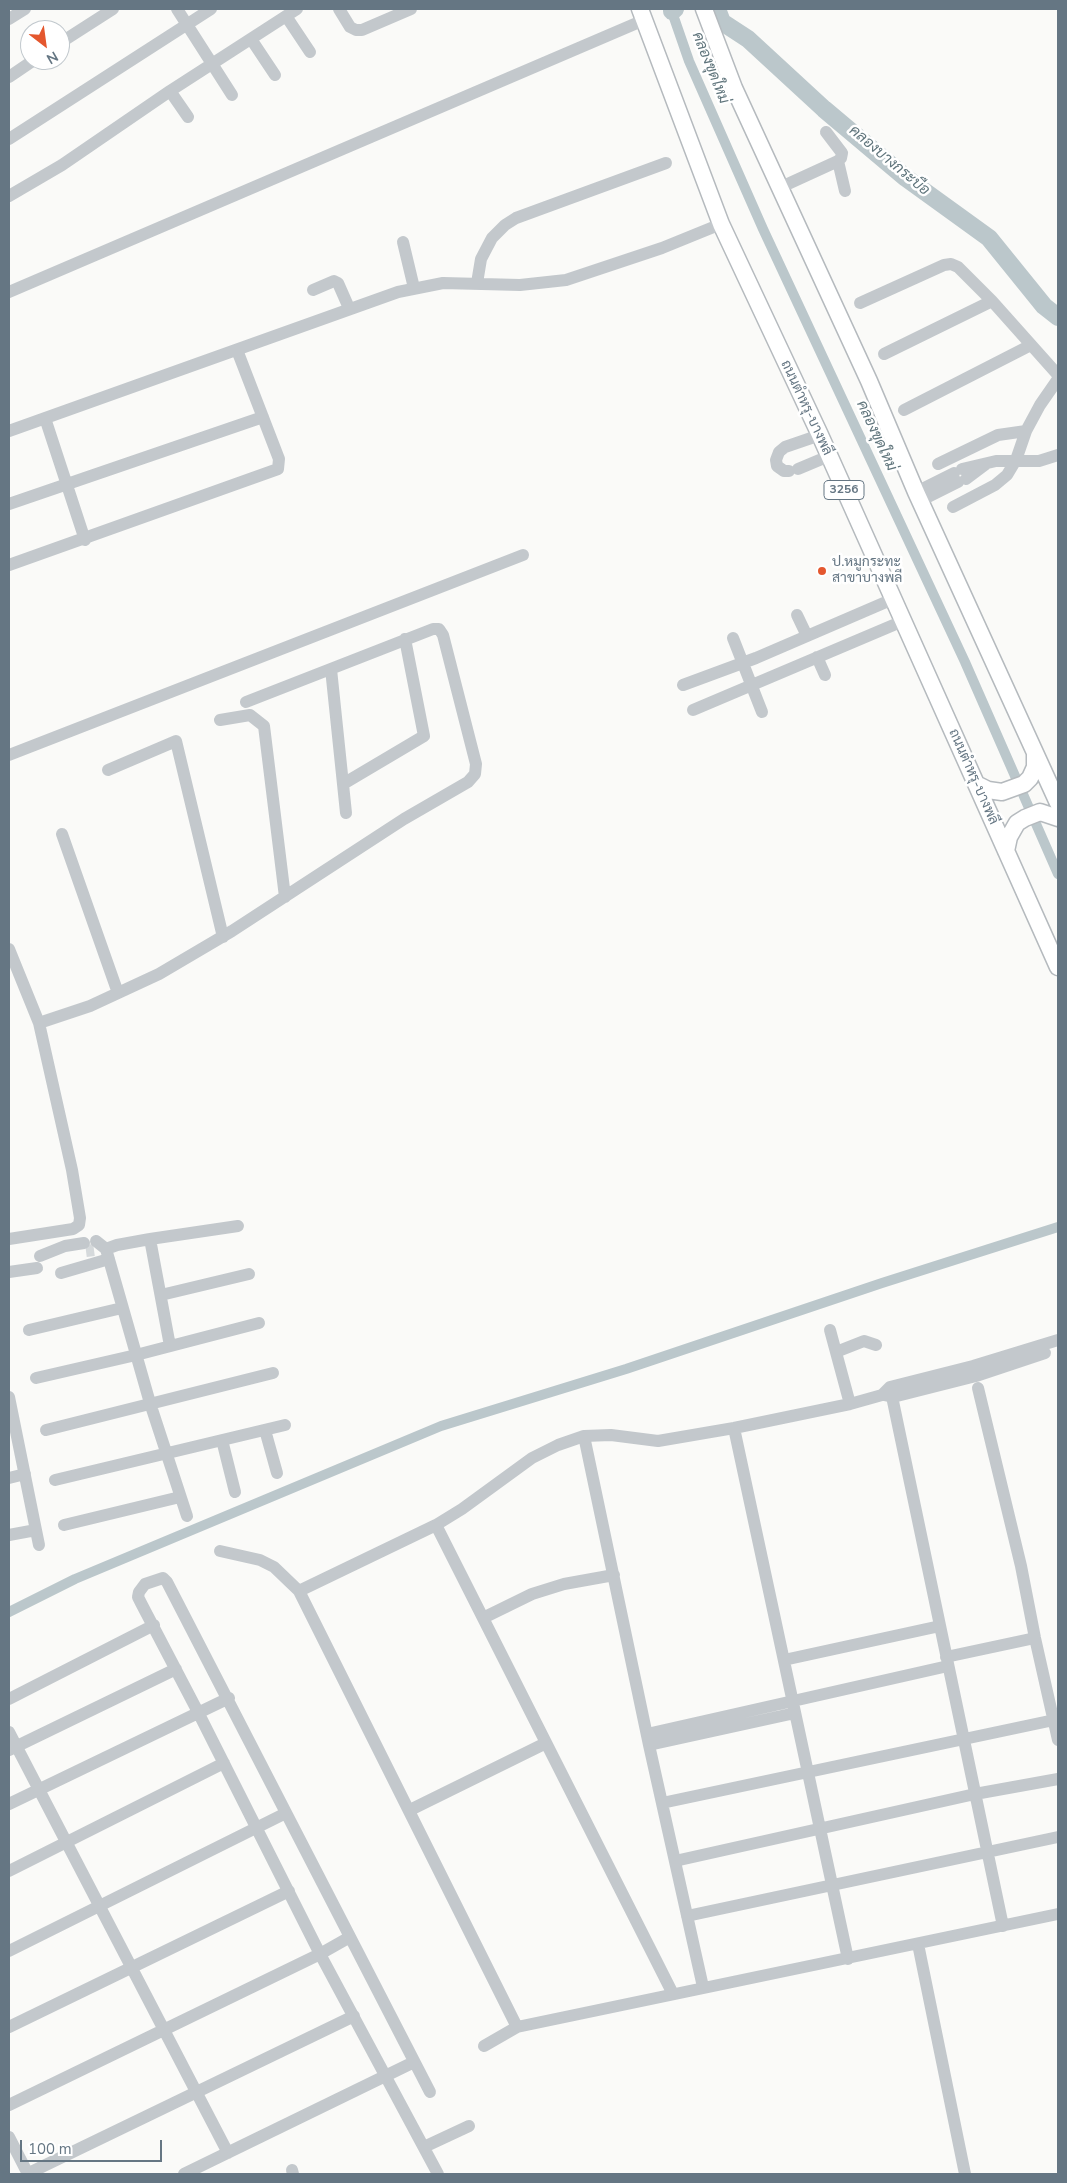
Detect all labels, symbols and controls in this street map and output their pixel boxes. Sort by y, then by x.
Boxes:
north arrow [20,20,70,70]
water label: คลองขุดใหม่ [687,30,733,106]
text: N [43,47,62,68]
water label: คลองบางกระบือ [845,122,933,200]
street label: ถนนตำหรุ-บางพลี [777,358,835,458]
water label: คลองขุดใหม่ [852,398,900,474]
road number: 3256 [824,480,864,500]
place label: ป.หมูกระทะ สาขาบางพลี [832,555,902,588]
marker: ป.หมูกระทะ สาขาบางพลี [816,565,828,577]
street label: ถนนตำหรุ-บางพลี [944,726,1002,828]
scale bar [22,2130,165,2162]
text: 100 m [28,2139,72,2159]

